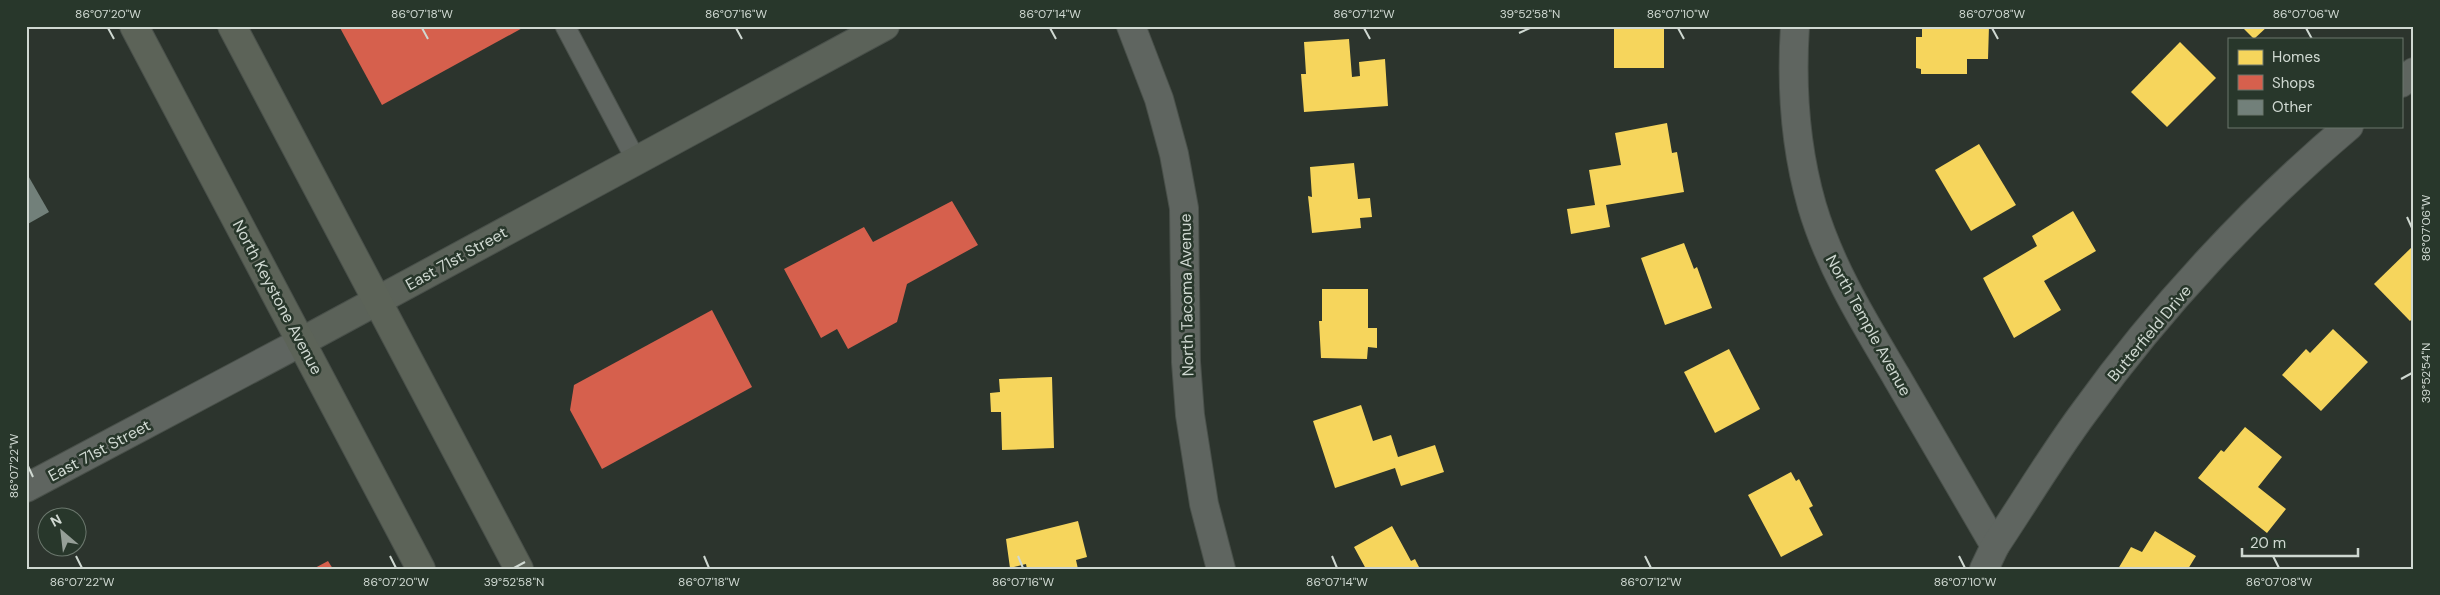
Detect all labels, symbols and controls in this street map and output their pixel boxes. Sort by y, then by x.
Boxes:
text: 86°07'20"W [75,6,141,22]
text: 86°07'18"W [391,6,453,22]
text: 86°07'16"W [705,6,767,22]
text: 86°07'14"W [1019,6,1081,22]
text: 86°07'12"W [1333,6,1395,22]
text: 39°52'58"N [1500,6,1560,22]
text: 86°07'10"W [1647,6,1710,22]
text: 86°07'08"W [1959,6,2026,22]
text: 86°07'06"W [2273,6,2340,22]
legend [2228,38,2402,128]
text: Homes [2272,47,2321,67]
text: Shops [2272,73,2315,93]
text: Other [2272,97,2313,117]
text: 86°07'06"W [2418,194,2434,261]
street label: North Tacoma Avenue [1175,213,1198,377]
street label: North Keystone Avenue [228,216,327,378]
street label: East 71st Street [402,222,511,295]
street label: North Temple Avenue [1821,251,1916,400]
street label: Butterfield Drive [2103,281,2196,386]
text: 39°52'54"N [2418,343,2434,403]
street label: East 71st Street [44,415,154,486]
text: 86°07'22"W [6,433,22,498]
north arrow [38,508,88,558]
text: N [47,510,65,531]
scale bar [2242,525,2359,557]
text: 20 m [2250,533,2286,553]
text: 86°07'22"W [50,574,115,590]
text: 86°07'20"W [363,574,429,590]
text: 39°52'58"N [484,574,544,590]
text: 86°07'18"W [678,574,740,590]
text: 86°07'16"W [992,574,1054,590]
text: 86°07'14"W [1306,574,1368,590]
text: 86°07'12"W [1620,574,1682,590]
text: 86°07'10"W [1934,574,1997,590]
text: 86°07'08"W [2246,574,2313,590]

